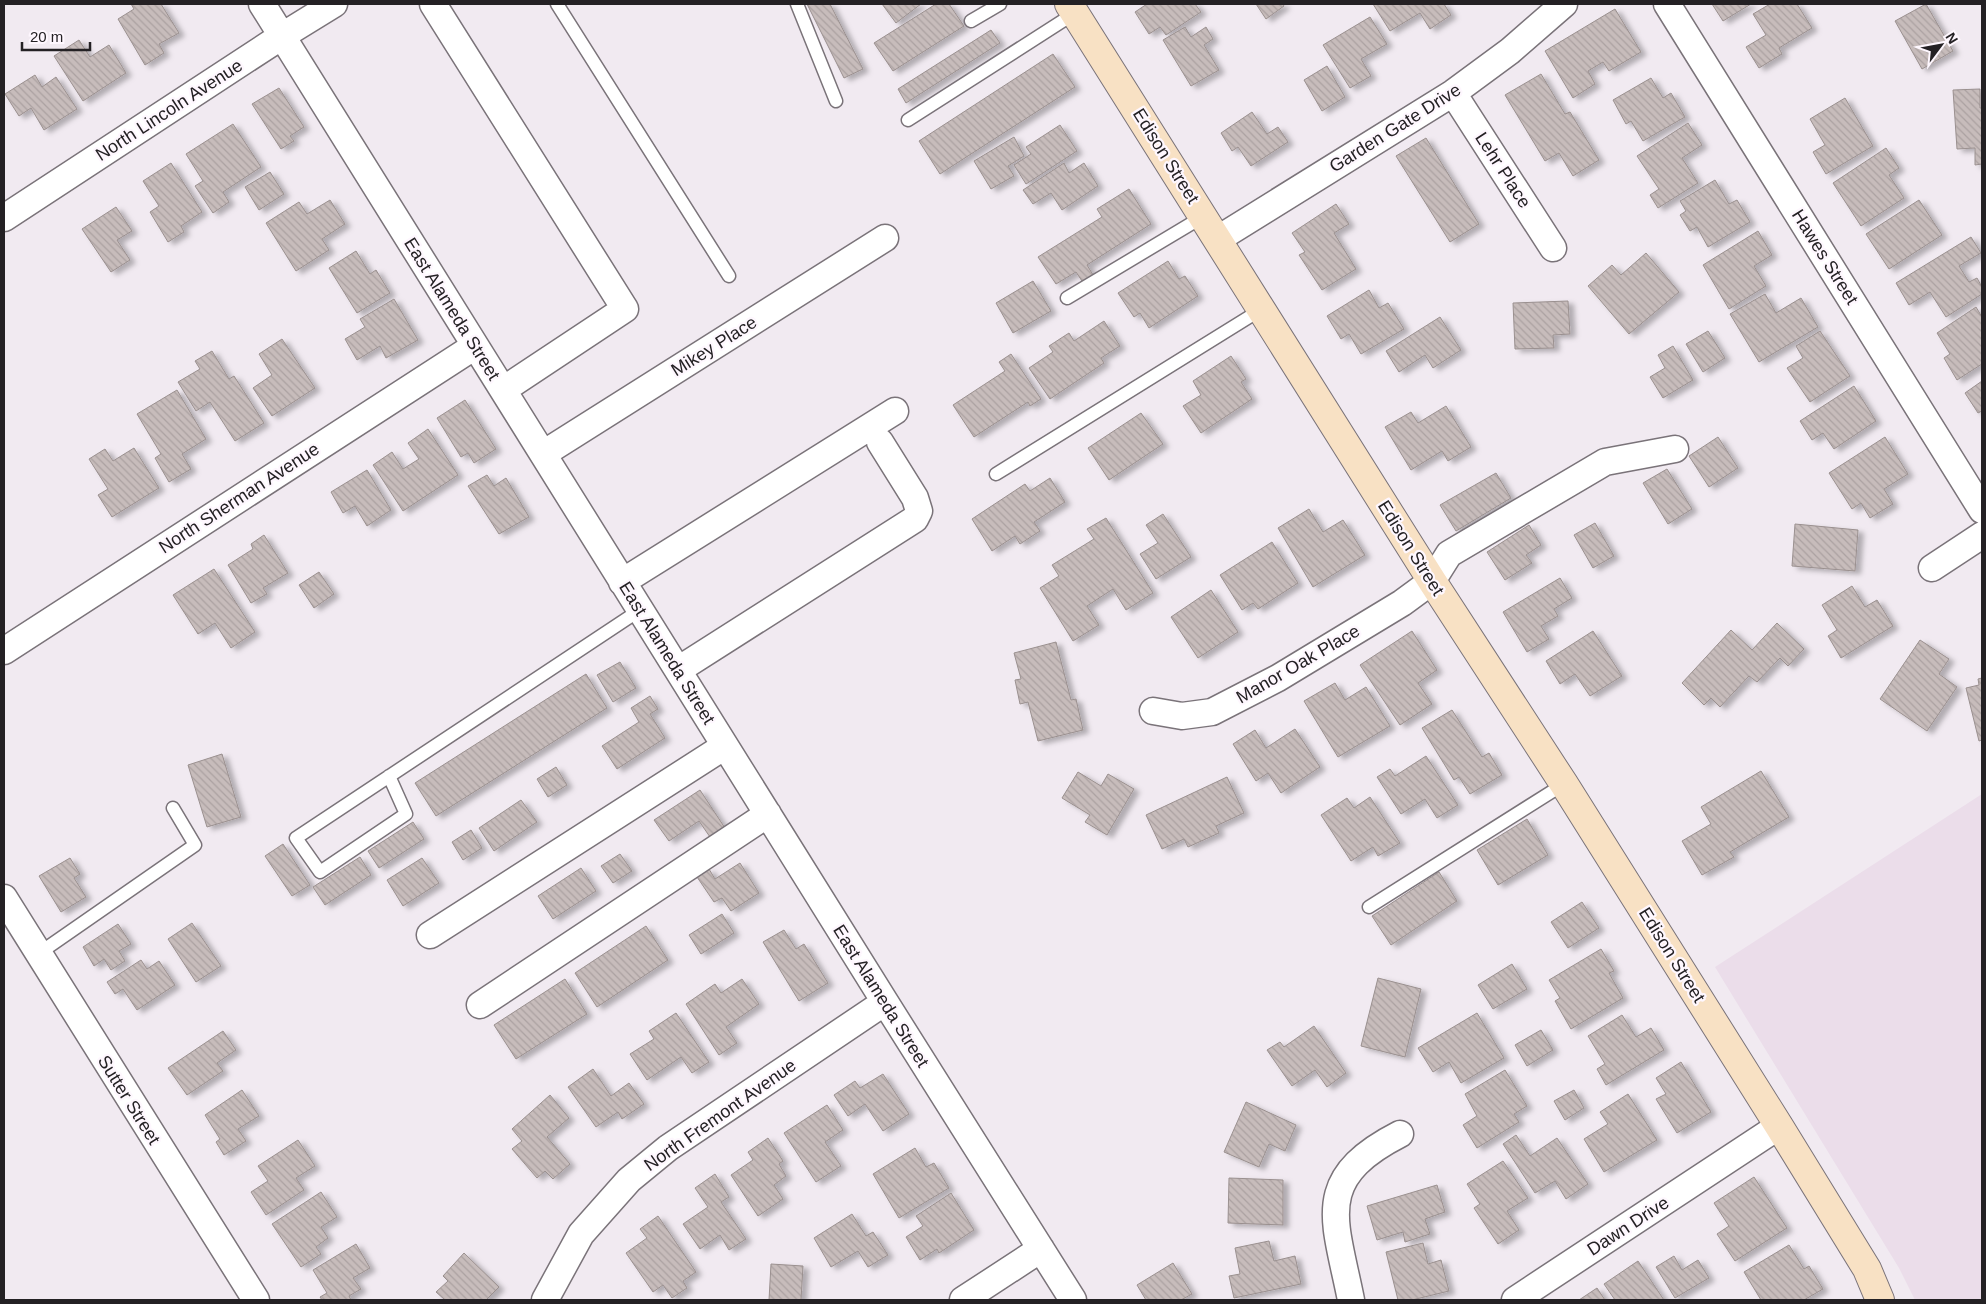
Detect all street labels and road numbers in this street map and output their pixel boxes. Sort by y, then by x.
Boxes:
street label: North Lincoln Avenue [92,55,246,165]
street label: Garden Gate Drive [1326,79,1464,177]
street label: Edison Street [1129,105,1203,207]
street label: Lehr Place [1471,128,1535,212]
street label: Hawes Street [1788,206,1862,308]
street label: East Alameda Street [400,234,504,384]
street label: Mikey Place [668,312,760,380]
street label: North Sherman Avenue [155,439,323,557]
street label: Edison Street [1374,497,1448,599]
street label: East Alameda Street [615,578,719,728]
street label: Manor Oak Place [1233,621,1363,707]
street label: Edison Street [1635,904,1709,1006]
street label: East Alameda Street [829,921,933,1071]
street label: Sutter Street [94,1052,164,1148]
street label: North Fremont Avenue [640,1055,800,1175]
street label: Dawn Drive [1584,1192,1672,1260]

